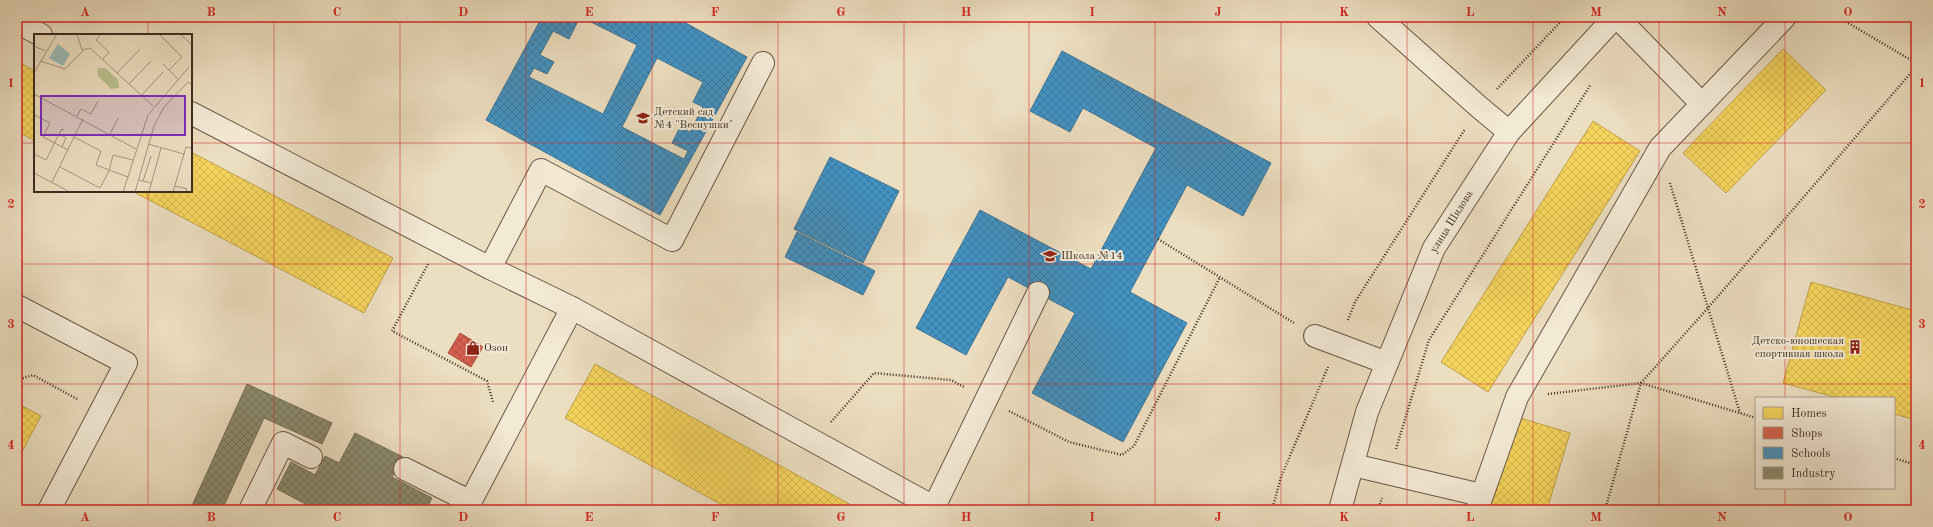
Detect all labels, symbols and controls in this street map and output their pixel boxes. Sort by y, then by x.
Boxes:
text: A [80,6,90,19]
text: B [206,6,216,19]
text: C [333,6,341,19]
text: D [458,6,468,19]
text: E [585,6,594,19]
text: F [711,6,720,19]
text: G [836,6,846,19]
text: H [961,6,972,19]
text: I [1089,6,1095,19]
text: J [1214,6,1222,19]
text: K [1339,6,1349,19]
text: L [1466,6,1475,19]
text: M [1590,6,1602,19]
text: N [1717,6,1727,19]
text: O [1843,6,1853,19]
inset map [34,34,192,192]
text: 1 [7,77,15,90]
text: 1 [1918,77,1926,90]
place label: Детский сад №4 "Веснушки" [654,107,733,131]
school or university icon: Детский сад №4 "Веснушки" [635,110,651,126]
street label: улица Шилова [1429,189,1476,255]
text: 2 [7,198,15,211]
text: 2 [1918,198,1926,211]
school or university icon: Школа №14 [1042,248,1058,264]
place label: Школа №14 [1061,251,1123,262]
text: 3 [7,318,15,331]
text: 3 [1918,318,1926,331]
place label: Детско-юношеская спортивная школа [1752,336,1845,360]
building icon: Детско-юношеская спортивная школа [1847,339,1863,355]
shop icon: Озон [465,340,481,356]
place label: Озон [484,343,508,354]
legend [1755,397,1895,489]
text: Homes [1791,408,1827,420]
text: Shops [1791,428,1822,440]
text: 4 [7,439,15,452]
text: 4 [1918,439,1926,452]
text: Schools [1791,448,1831,460]
text: Industry [1791,468,1836,480]
text: A [80,511,90,524]
text: B [206,511,216,524]
text: C [333,511,341,524]
text: D [458,511,468,524]
text: E [585,511,594,524]
text: F [711,511,720,524]
text: G [836,511,846,524]
text: H [961,511,972,524]
text: I [1089,511,1095,524]
text: J [1214,511,1222,524]
text: K [1339,511,1349,524]
text: L [1466,511,1475,524]
text: M [1590,511,1602,524]
text: N [1717,511,1727,524]
text: O [1843,511,1853,524]

